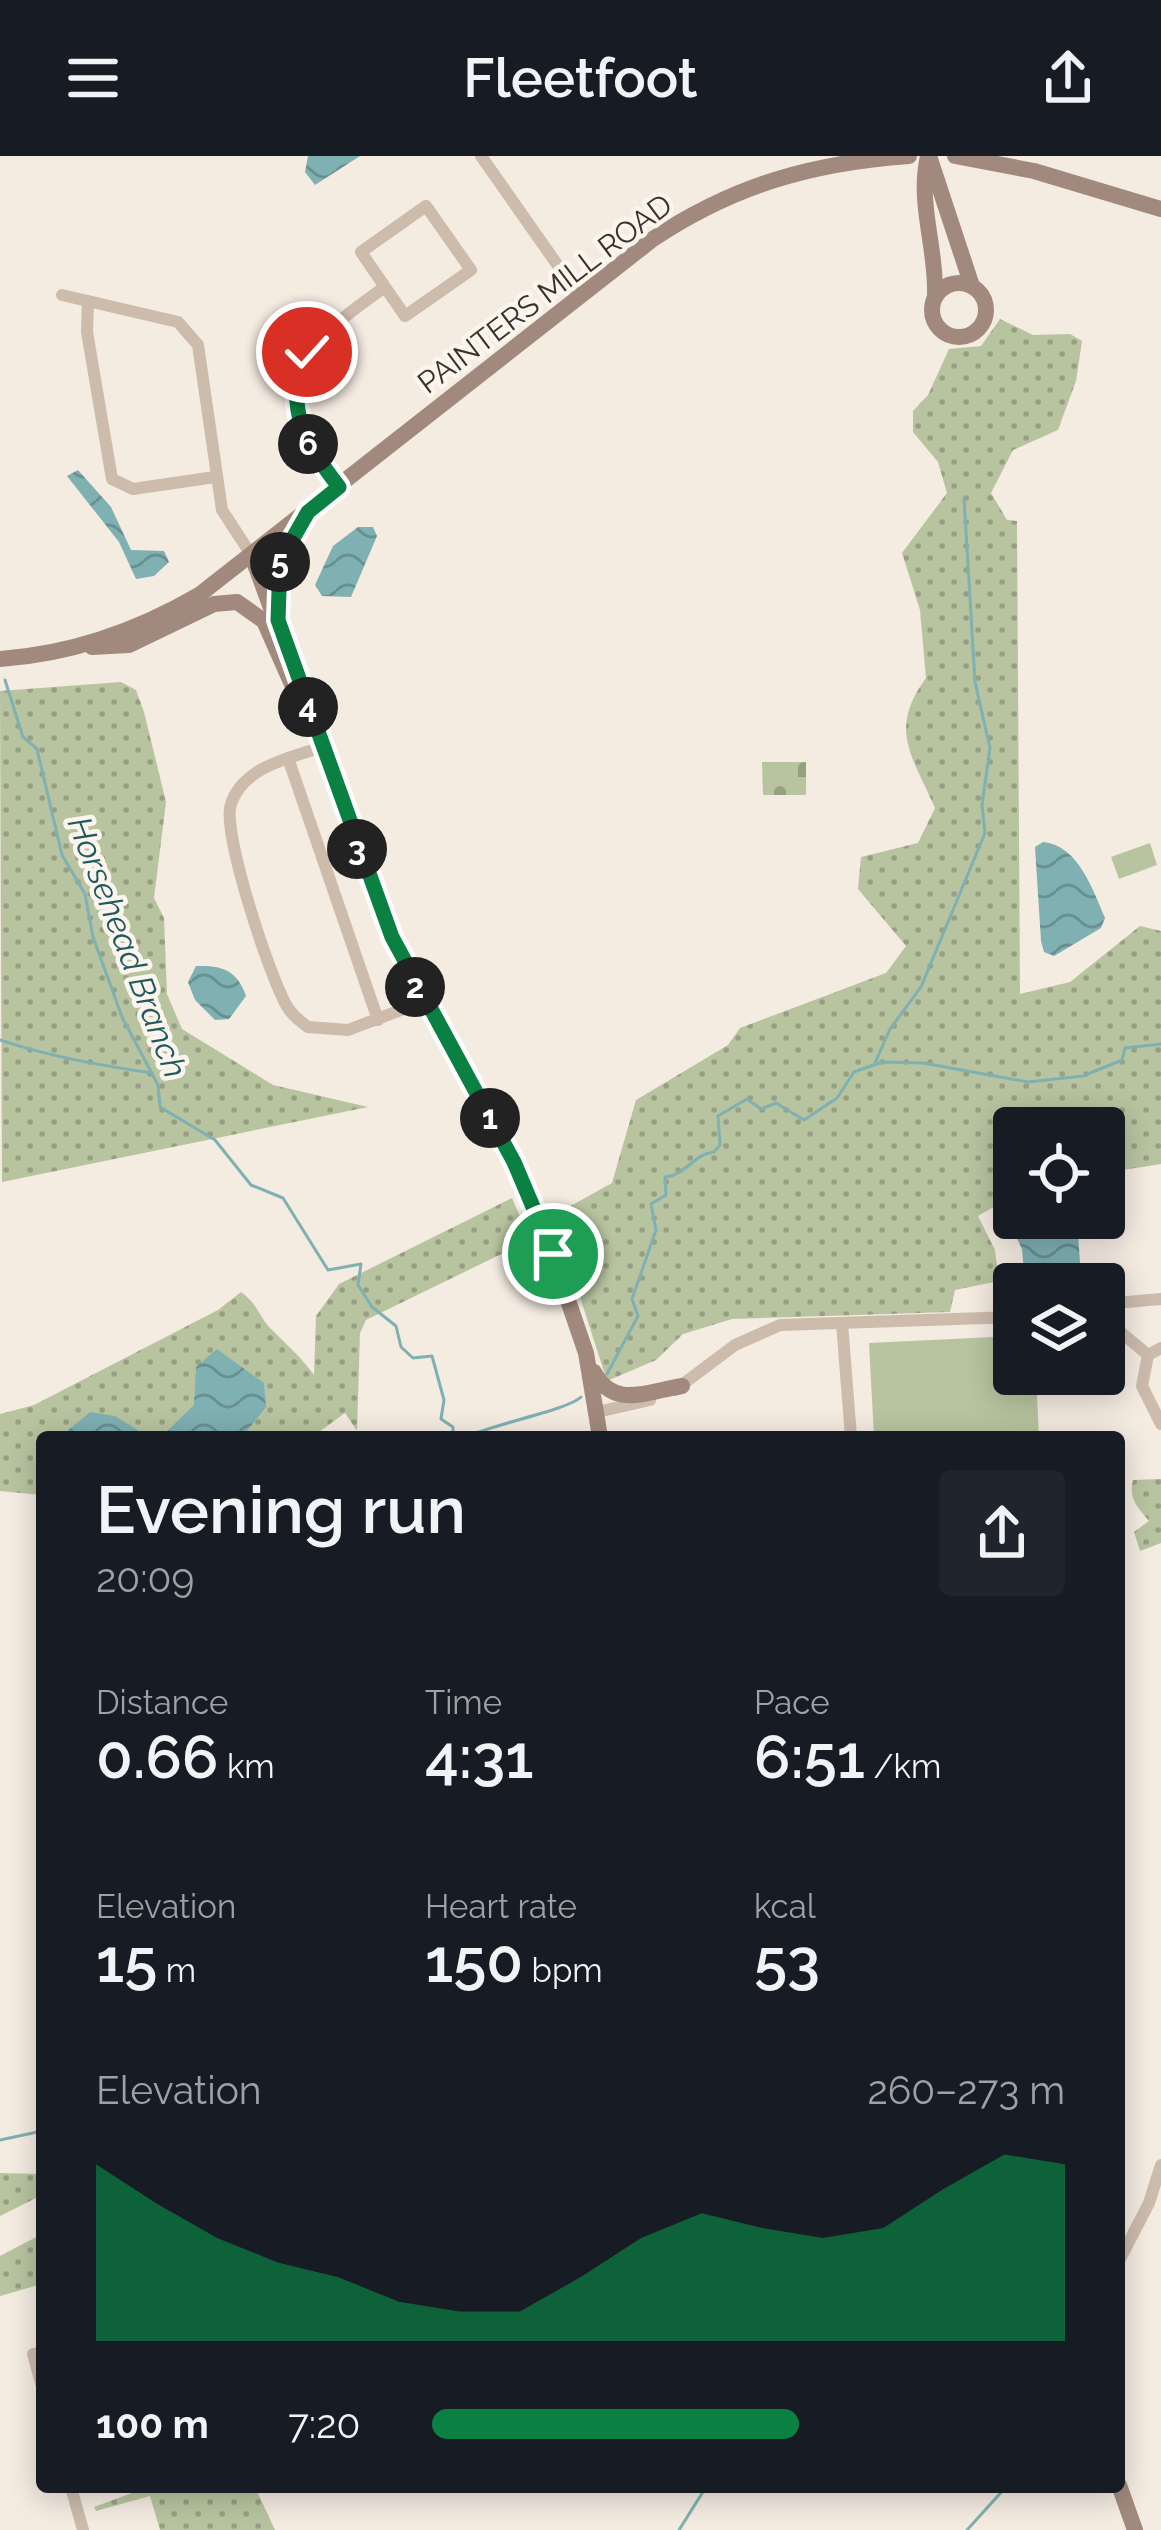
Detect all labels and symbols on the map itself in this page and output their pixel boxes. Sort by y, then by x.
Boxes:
street label: PAINTERS MILL ROAD [411,187,678,400]
pin [256,301,358,403]
pin: 6 [278,414,338,474]
pin: 5 [250,532,310,592]
pin: 4 [278,677,338,737]
water label: Horsehead Branch [60,811,195,1083]
pin: 3 [327,819,387,879]
pin: 2 [385,957,445,1017]
pin: 1 [460,1088,520,1148]
pin [502,1203,604,1305]

